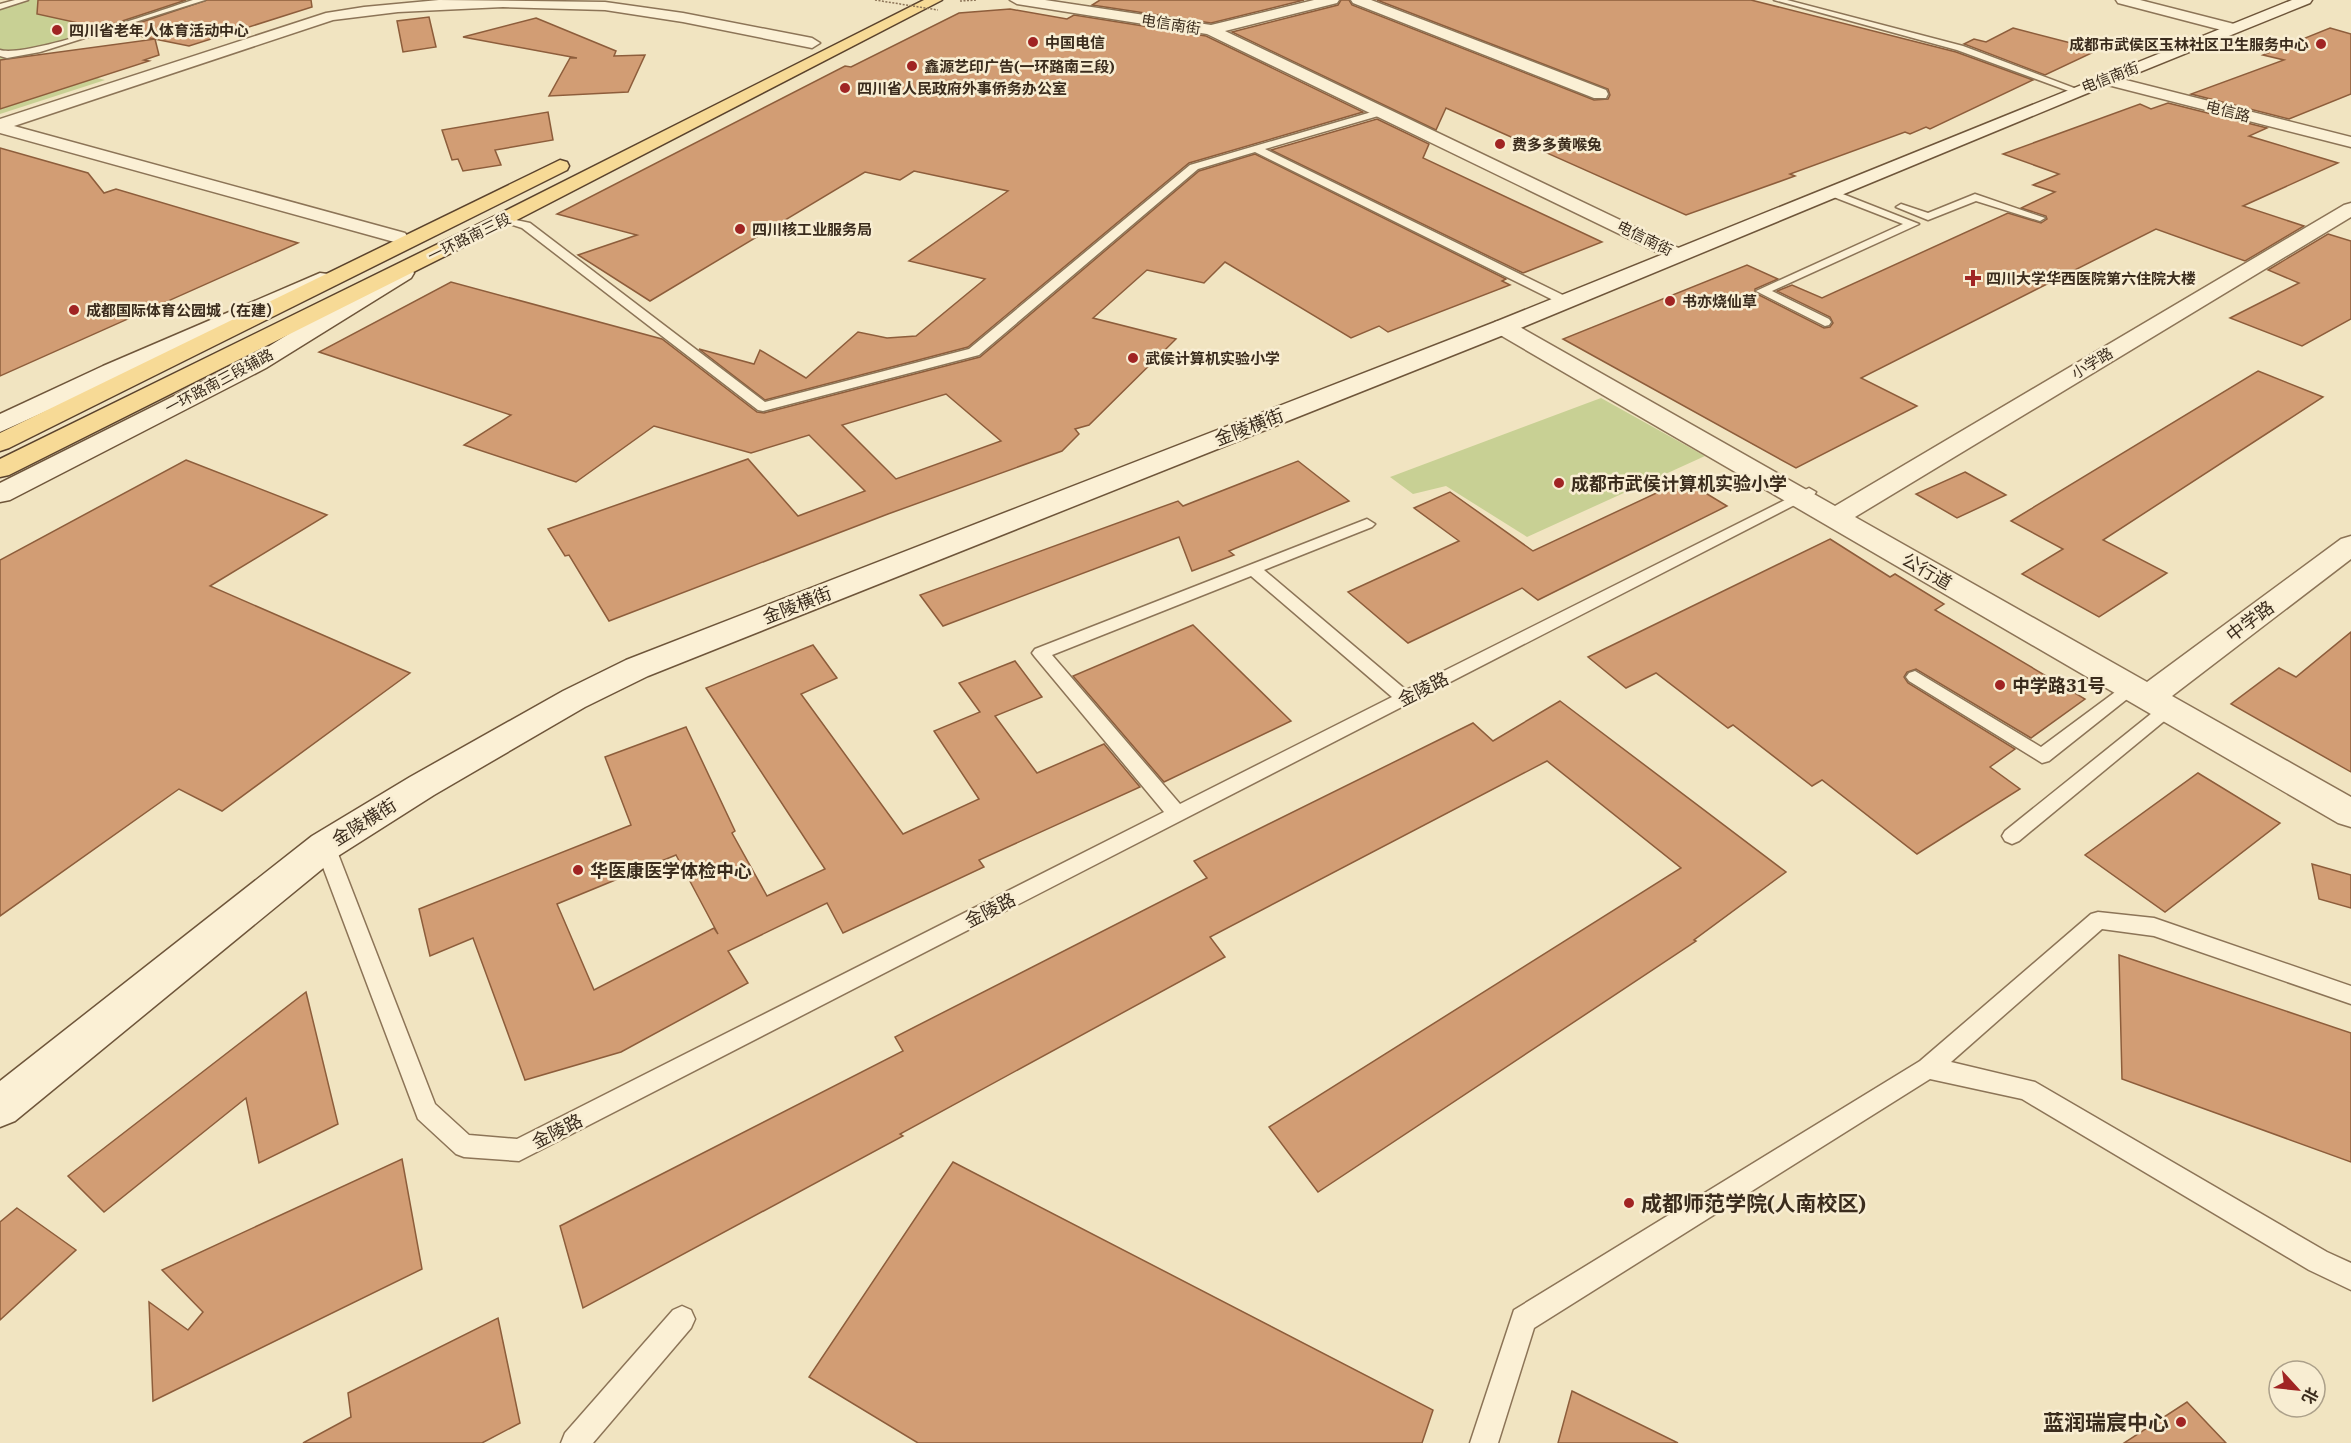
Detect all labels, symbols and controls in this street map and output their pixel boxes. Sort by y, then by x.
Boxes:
street label: 电信南街 [1140,10,1202,38]
place label: 四川省老年人体育活动中心 [69,21,249,40]
marker: 四川省老年人体育活动中心 [50,23,64,37]
place label: 中国电信 [1045,33,1105,52]
marker: 中国电信 [1026,35,1040,49]
place label: 成都市武侯区玉林社区卫生服务中心 [2069,35,2309,54]
marker: 成都市武侯区玉林社区卫生服务中心 [2314,37,2328,51]
place label: 鑫源艺印广告(一环路南三段) [924,57,1115,76]
street label: 电信南街 [2079,57,2141,97]
marker: 鑫源艺印广告(一环路南三段) [905,59,919,73]
place label: 四川省人民政府外事侨务办公室 [857,79,1067,98]
marker: 四川省人民政府外事侨务办公室 [838,81,852,95]
street label: 电信路 [2204,96,2252,126]
place label: 费多多黄喉兔 [1512,135,1602,154]
marker: 费多多黄喉兔 [1493,137,1507,151]
street label: 一环路南三段 [424,209,514,265]
street label: 电信南街 [1614,216,1676,260]
place label: 四川核工业服务局 [752,220,872,239]
marker: 四川核工业服务局 [733,222,747,236]
marker: 四川大学华西医院第六住院大楼 [1964,269,1982,287]
place label: 四川大学华西医院第六住院大楼 [1986,269,2196,288]
place label: 书亦烧仙草 [1682,292,1757,311]
marker: 书亦烧仙草 [1663,294,1677,308]
place label: 成都国际体育公园城（在建） [86,301,281,320]
marker: 成都国际体育公园城（在建） [67,303,81,317]
street label: 小学路 [2068,343,2116,383]
street label: 一环路南三段辅路 [162,344,276,418]
place label: 武侯计算机实验小学 [1145,349,1280,368]
marker: 武侯计算机实验小学 [1126,351,1140,365]
street label: 金陵横街 [1211,403,1287,451]
place label: 成都市武侯计算机实验小学 [1571,472,1787,495]
marker: 成都市武侯计算机实验小学 [1552,476,1566,490]
street label: 公行道 [1898,548,1956,594]
street label: 金陵横街 [759,581,835,629]
street label: 中学路 [2222,596,2278,646]
street label: 金陵路 [1394,666,1452,712]
place label: 中学路31号 [2012,674,2106,697]
marker: 中学路31号 [1993,678,2007,692]
street label: 金陵横街 [327,793,401,851]
place label: 华医康医学体检中心 [590,859,752,882]
marker: 华医康医学体检中心 [571,863,585,877]
street label: 金陵路 [961,887,1019,933]
street label: 金陵路 [528,1108,586,1154]
place label: 成都师范学院(人南校区) [1641,1189,1866,1217]
marker: 成都师范学院(人南校区) [1622,1196,1636,1210]
north arrow [2267,1359,2327,1419]
text: 北 [2298,1384,2323,1407]
place label: 蓝润瑞宸中心 [2043,1408,2169,1436]
marker: 蓝润瑞宸中心 [2174,1415,2188,1429]

